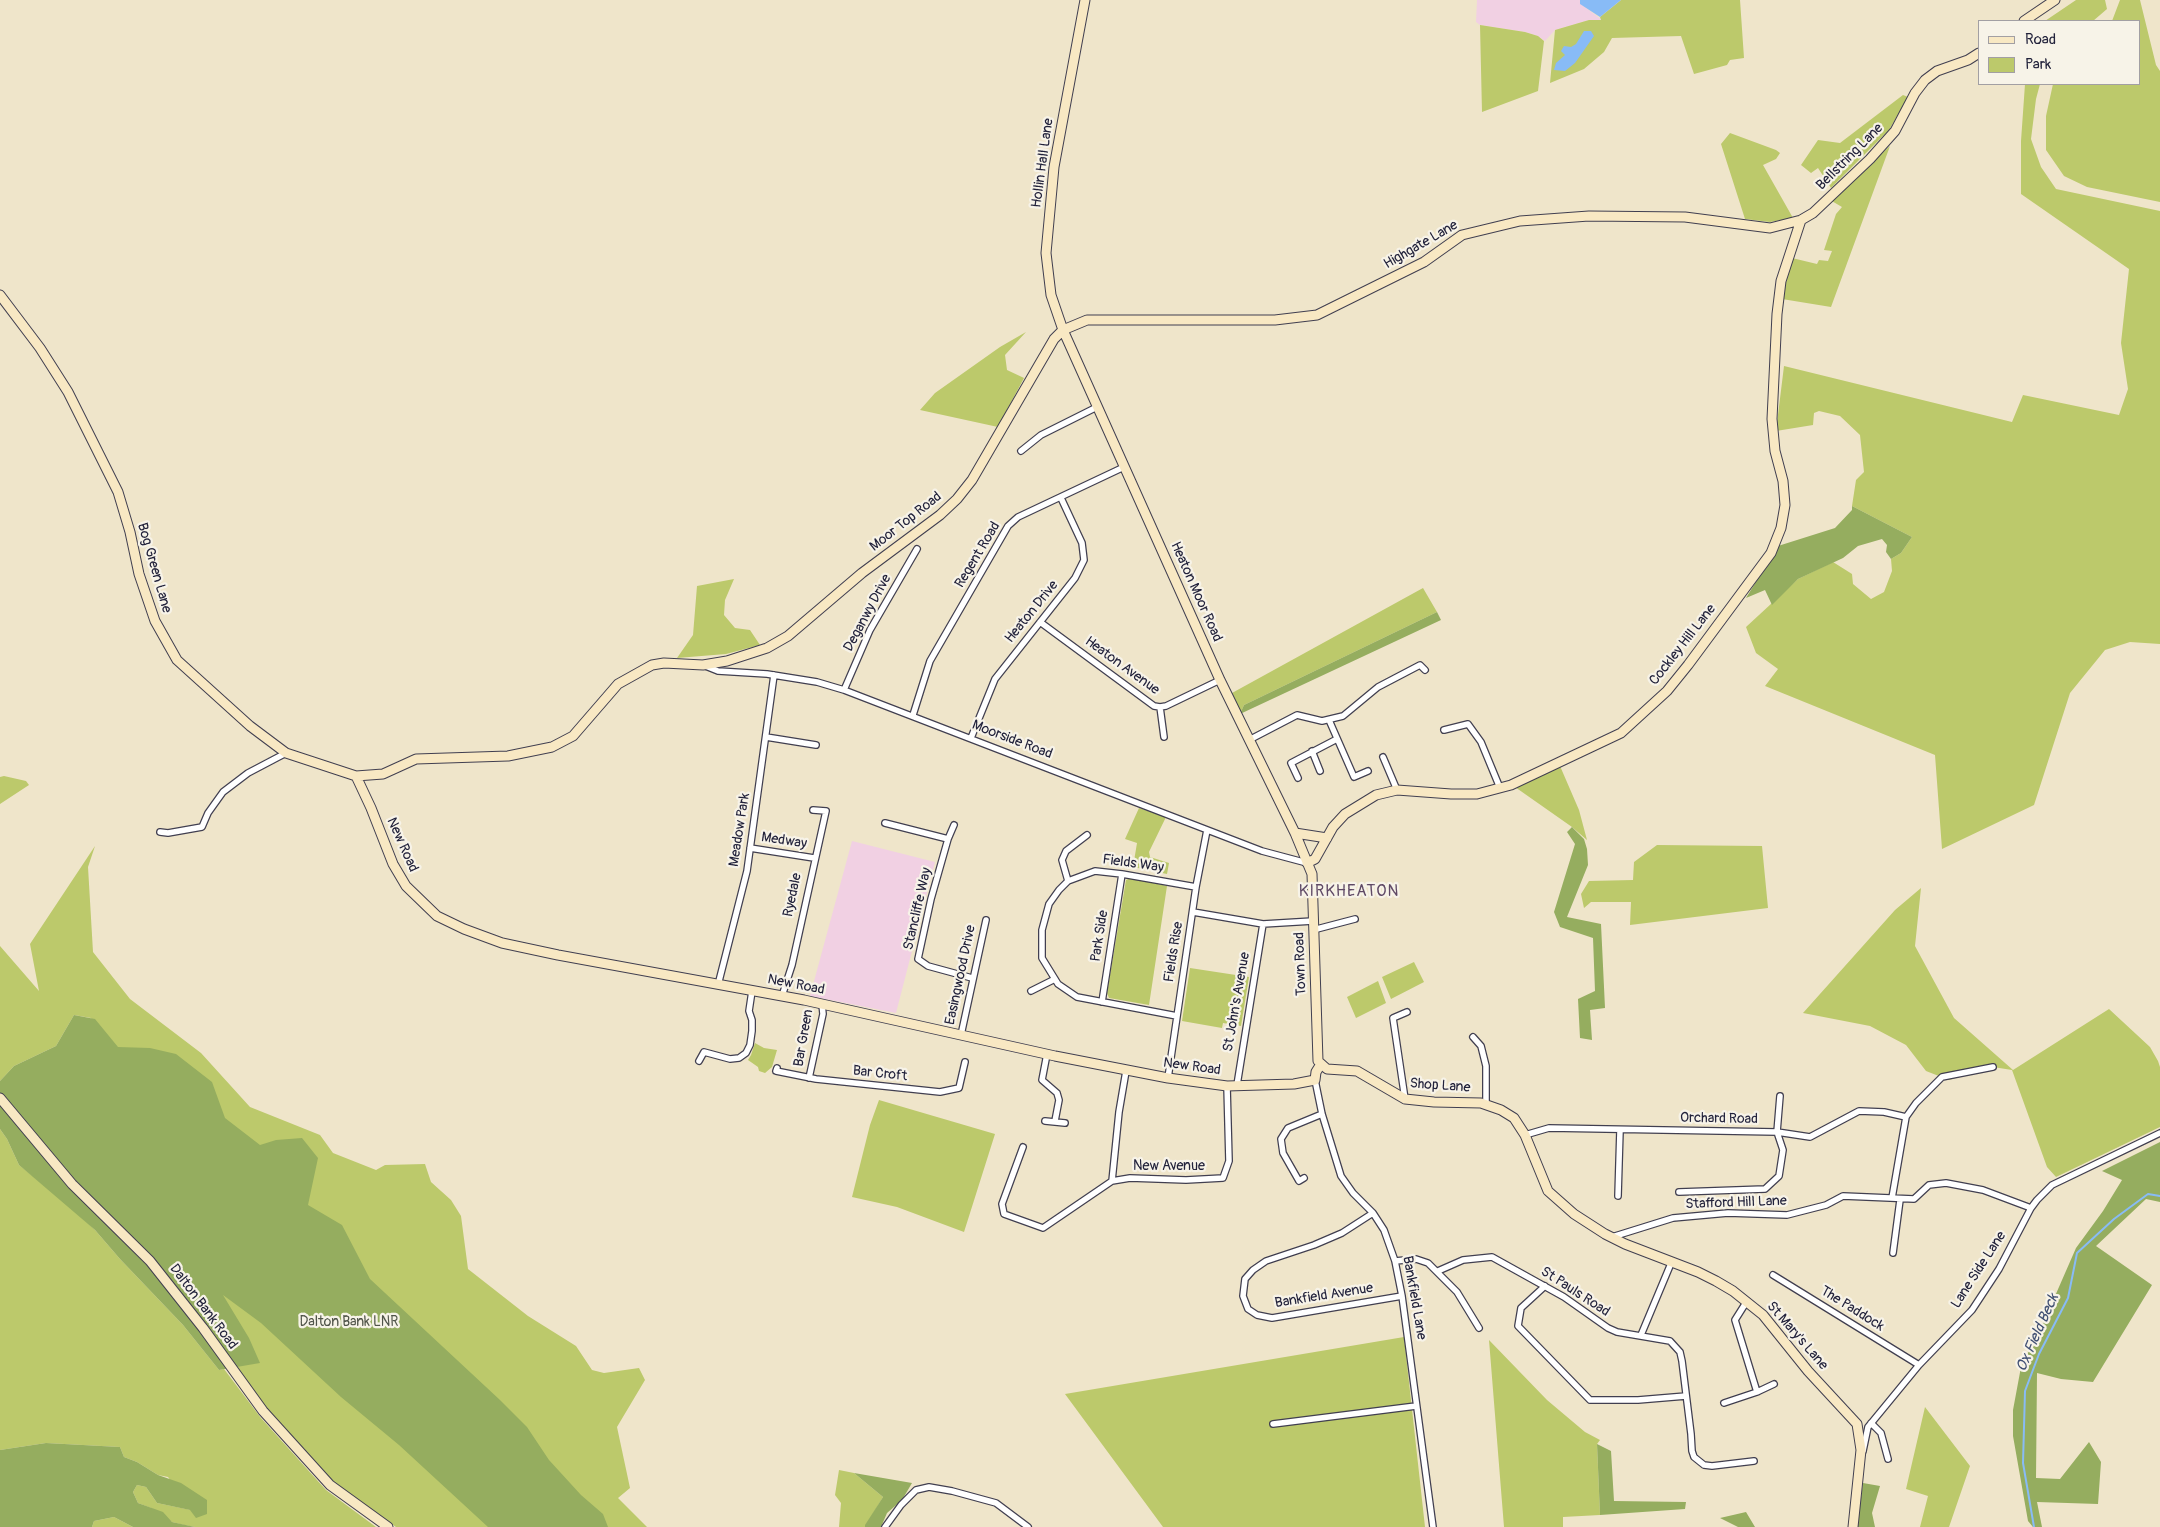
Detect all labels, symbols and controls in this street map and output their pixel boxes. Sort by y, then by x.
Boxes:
legend [1978,20,2140,85]
text: Road [2025,30,2056,49]
text: Park [2025,55,2051,74]
street label: Hollin Hall Lane [1028,117,1058,209]
street label: Bellstring Lane [1813,120,1887,194]
street label: Highgate Lane [1381,217,1461,273]
street label: Moor Top Road [867,489,945,555]
street label: Regent Road [952,519,1004,591]
street label: Bog Green Lane [133,521,175,615]
street label: Heaton Moor Road [1166,540,1226,644]
street label: Deganwy Drive [841,571,895,655]
street label: Heaton Drive [1002,578,1062,646]
street label: Cockley Hill Lane [1646,601,1720,689]
street label: Heaton Avenue [1081,633,1163,699]
street label: Moorside Road [969,717,1055,763]
street label: Meadow Park [726,792,754,868]
street label: New Road [383,815,421,875]
street label: Medway [760,829,808,853]
street label: Fields Way [1101,851,1165,877]
street label: Stancliffe Way [900,866,936,952]
street label: Ryedale [780,872,806,918]
district label: KIRKHEATON [1298,882,1400,902]
street label: Park Side [1088,909,1112,963]
street label: Fields Rise [1161,921,1187,983]
street label: Easingwood Drive [942,924,980,1026]
street label: Town Road [1291,932,1311,996]
street label: St John's Avenue [1220,951,1254,1053]
street label: New Road [766,971,826,999]
street label: Bar Green [791,1008,817,1068]
street label: New Road [1162,1055,1222,1079]
street label: Bar Croft [852,1063,908,1085]
street label: Shop Lane [1409,1075,1471,1097]
street label: Orchard Road [1680,1110,1758,1128]
street label: New Avenue [1133,1158,1205,1174]
street label: Stafford Hill Lane [1685,1193,1787,1213]
street label: Lane Side Lane [1948,1228,2010,1312]
street label: Bankfield Lane [1398,1255,1430,1341]
street label: Dalton Bank Road [165,1261,241,1353]
street label: St Pauls Road [1537,1263,1613,1321]
street label: Bankfield Avenue [1274,1280,1374,1312]
street label: The Paddock [1817,1283,1887,1335]
water label: Ox Field Beck [2013,1291,2063,1375]
street label: St Mary's Lane [1763,1298,1831,1374]
park label: Dalton Bank LNR [300,1314,398,1330]

